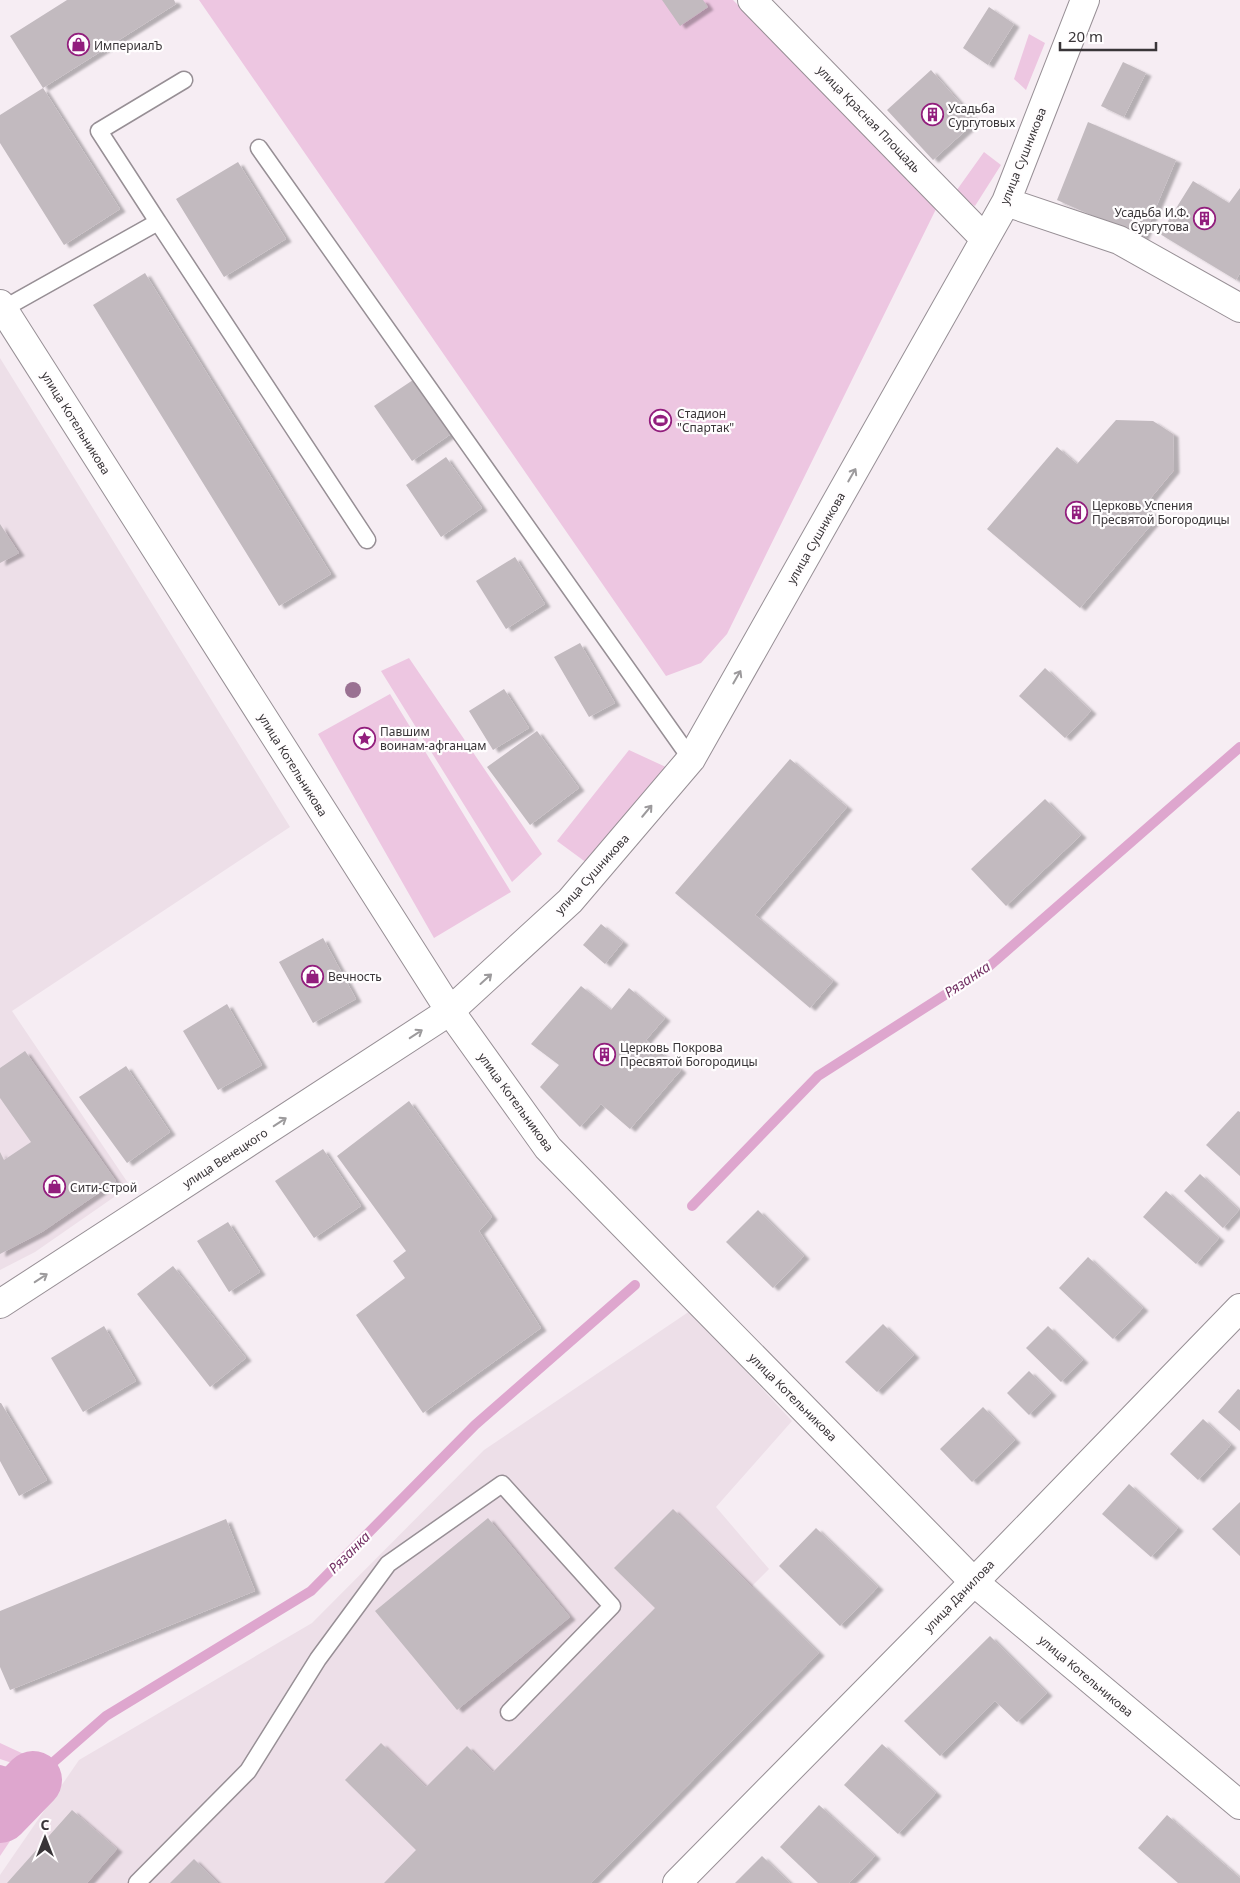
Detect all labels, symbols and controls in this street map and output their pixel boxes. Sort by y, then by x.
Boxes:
scale bar [1060,20,1156,52]
text: 20 m [1068,26,1103,46]
shop icon: ИмпериалЪ [66,33,90,57]
place label: ИмпериалЪ [94,37,163,54]
street label: улица Красная Площадь [813,62,925,176]
place label: Усадьба Сургутовых [948,100,1016,131]
building icon: Усадьба Сургутовых [920,103,944,127]
street label: улица Сушникова [996,105,1050,207]
place label: Усадьба И.Ф. Сургутова [1115,204,1189,235]
building icon: Усадьба И.Ф. Сургутова [1193,207,1217,231]
street label: улица Котельникова [37,368,115,478]
place label: Стадион "Спартак" [677,405,734,436]
sports icon: Стадион "Спартак" [649,408,673,432]
one-way arrow [847,468,857,482]
street label: улица Сушникова [783,489,849,587]
place label: Церковь Успения Пресвятой Богородицы [1092,497,1230,528]
building icon: Церковь Успения Пресвятой Богородицы [1064,500,1088,524]
one-way arrow [733,670,742,685]
street label: улица Котельникова [254,710,332,820]
place label: Павшим воинам-афганцам [380,723,487,754]
place icon: Павшим воинам-афганцам [352,726,376,750]
one-way arrow [641,805,652,818]
street label: улица Сушникова [551,830,633,918]
water label: Рязанка [940,957,994,1001]
shop icon: Вечность [300,964,324,988]
place label: Вечность [328,968,382,985]
one-way arrow [479,973,492,984]
one-way arrow [409,1028,423,1039]
place label: Церковь Покрова Пресвятой Богородицы [620,1039,758,1070]
building icon: Церковь Покрова Пресвятой Богородицы [592,1042,616,1066]
street label: улица Котельникова [474,1049,558,1155]
one-way arrow [272,1117,286,1127]
street label: улица Венецкого [179,1124,271,1192]
shop icon: Сити-Строй [42,1175,66,1199]
place label: Сити-Строй [70,1179,137,1196]
one-way arrow [34,1272,48,1283]
street label: улица Котельникова [745,1349,841,1445]
water label: Рязанка [324,1527,374,1577]
street label: улица Данилова [920,1556,998,1636]
street label: улица Котельникова [1035,1631,1137,1721]
north arrow [20,1813,70,1863]
text: С [40,1815,50,1834]

